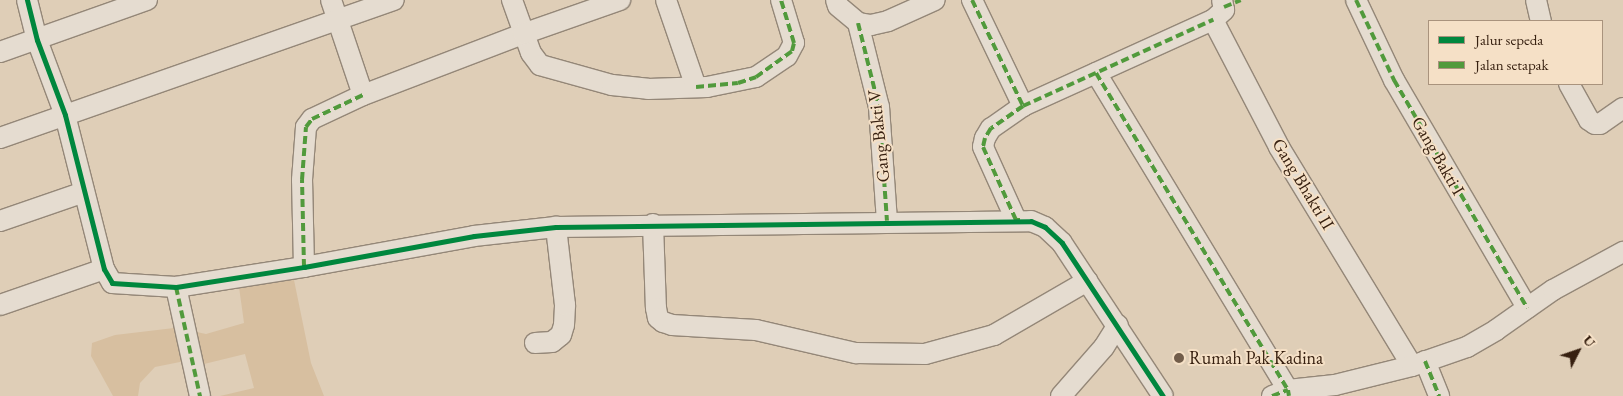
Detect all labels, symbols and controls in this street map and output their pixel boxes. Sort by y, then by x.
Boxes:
legend [1428,20,1603,85]
text: Jalur sepeda [1475,30,1543,49]
text: Jalan setapak [1475,55,1549,74]
street label: Gang Bakti V [863,89,895,183]
street label: Gang Bakti I [1407,113,1469,199]
street label: Gang Bhakti II [1267,134,1339,234]
north arrow [1553,326,1603,376]
text: U [1579,331,1600,351]
place label: Rumah Pak Kadina [1189,347,1323,369]
marker: Rumah Pak Kadina [1173,352,1185,364]

